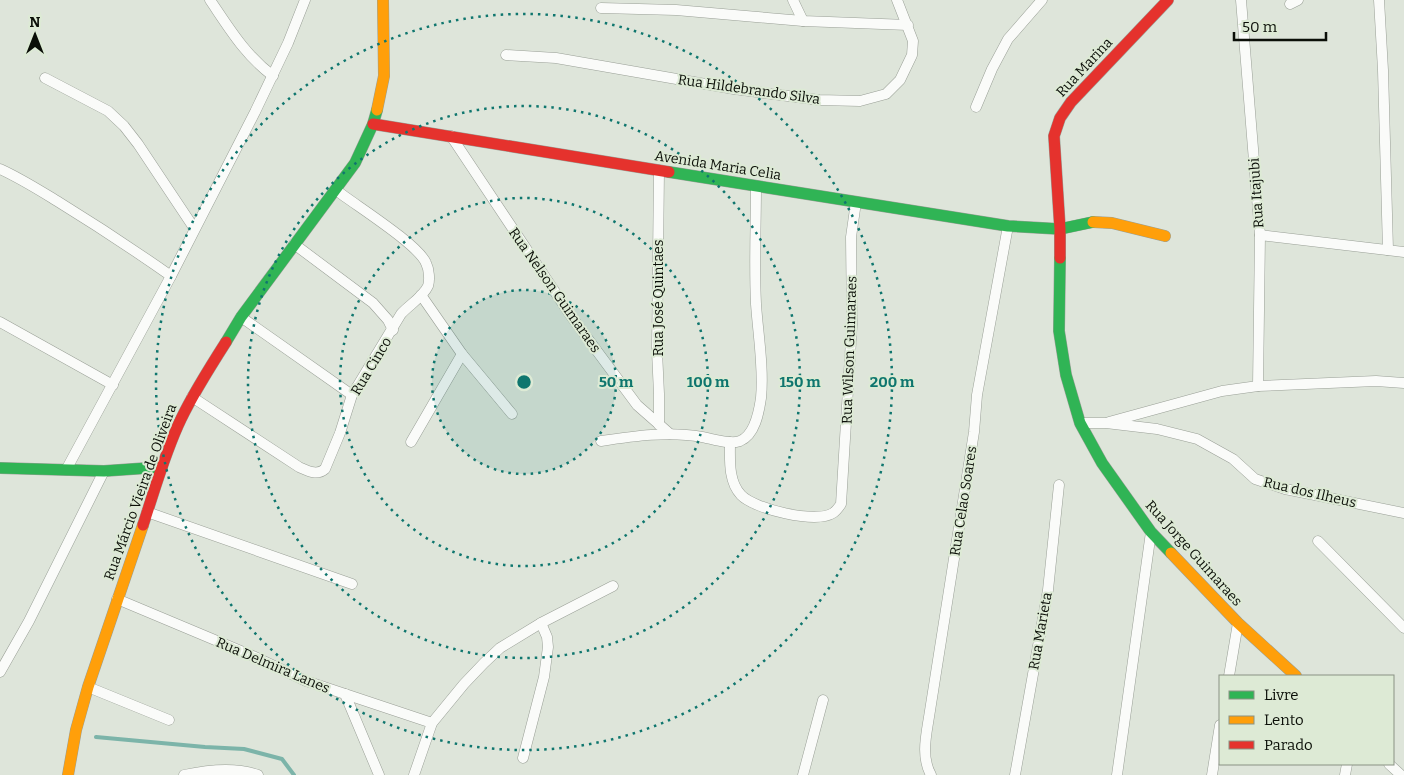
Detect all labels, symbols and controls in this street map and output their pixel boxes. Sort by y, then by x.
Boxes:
north arrow [10,10,60,60]
scale bar [1234,10,1326,42]
text: N [30,14,41,31]
text: 50 m [1242,18,1278,36]
street label: Rua Marina [1053,34,1116,100]
street label: Rua Hildebrando Silva [677,71,822,108]
street label: Avenida Maria Celia [653,147,783,184]
street label: Rua Itajubi [1246,157,1267,229]
street label: Rua Nelson Guimaraes [505,224,604,356]
street label: Rua José Quintaes [650,240,667,356]
street label: Rua Wilson Guimaraes [838,276,861,424]
street label: Rua Cinco [347,334,395,398]
centre of rings [515,373,533,391]
text: 50 m [599,373,634,391]
text: 100 m [687,373,730,391]
text: 150 m [779,373,821,391]
text: 200 m [870,373,915,391]
street label: Rua Márcio Vieira de Oliveira [101,401,180,583]
street label: Rua Celao Soares [946,445,981,557]
street label: Rua dos Ilheus [1262,474,1358,511]
street label: Rua Jorge Guimaraes [1142,497,1246,610]
street label: Rua Marieta [1025,591,1056,671]
street label: Rua Delmira Lanes [213,634,332,697]
legend [1219,675,1394,765]
text: Livre [1264,686,1299,704]
text: Lento [1264,711,1304,729]
text: Parado [1264,736,1313,754]

